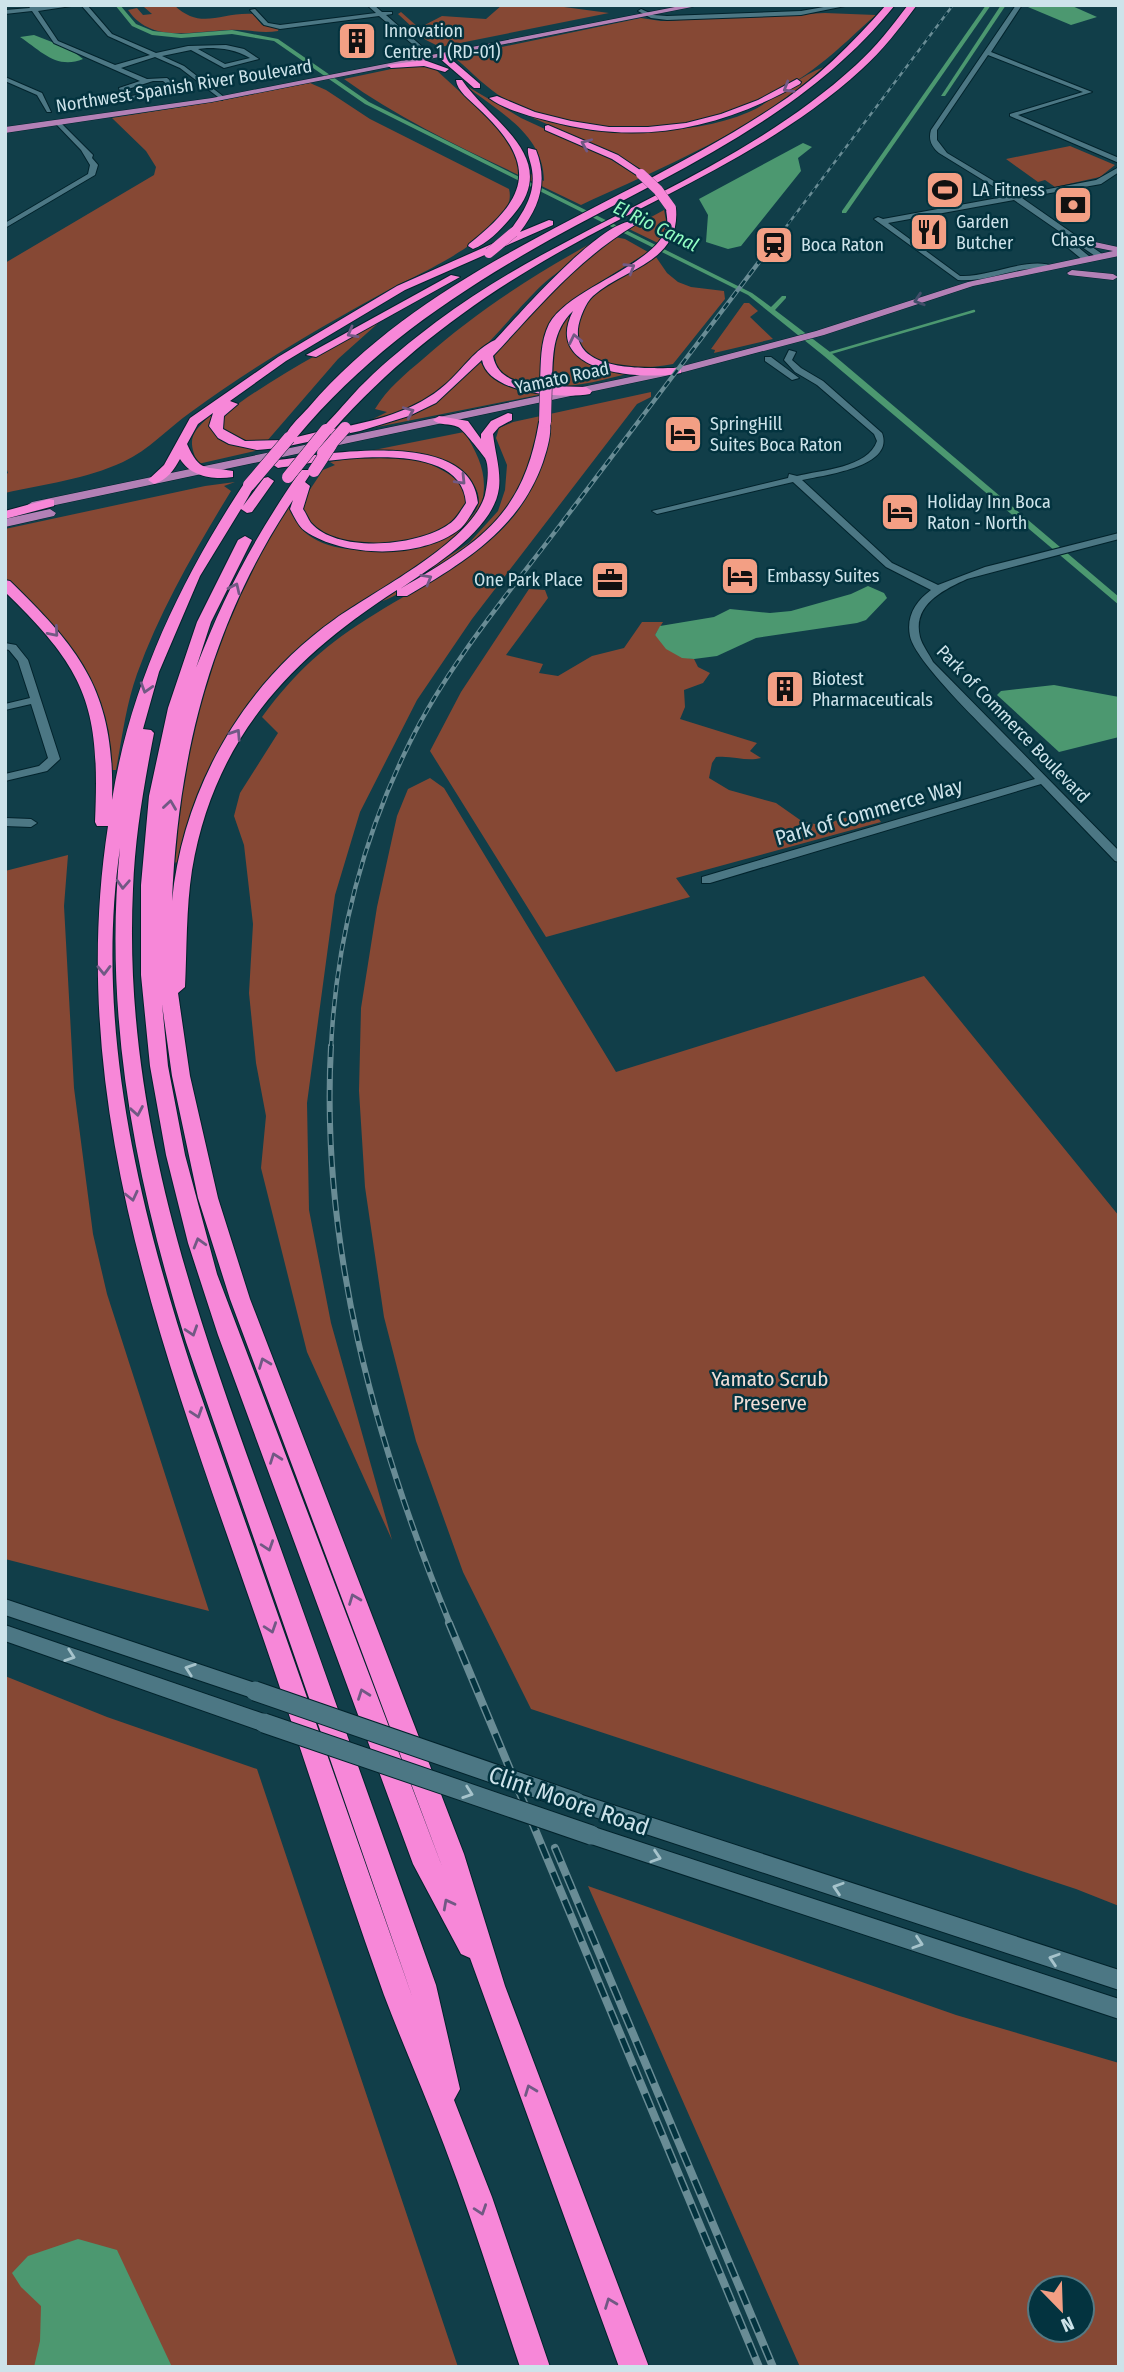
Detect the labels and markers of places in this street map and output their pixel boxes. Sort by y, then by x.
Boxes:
building icon: Innovation Centre 1 (RD-01) [336,20,378,62]
place label: Innovation Centre 1 (RD-01) [384,20,501,63]
sports icon: LA Fitness [924,169,966,211]
place label: LA Fitness [972,179,1045,201]
bank icon: Chase [1052,184,1094,226]
restaurant icon: Garden Butcher [908,211,950,253]
place label: Garden Butcher [956,211,1014,254]
station icon: Boca Raton [753,224,795,266]
place label: Chase [1051,229,1095,251]
place label: Boca Raton [801,234,884,256]
hotel icon: SpringHill Suites Boca Raton [662,413,704,455]
place label: SpringHill Suites Boca Raton [710,413,842,456]
hotel icon: Holiday Inn Boca Raton - North [879,491,921,533]
place label: Holiday Inn Boca Raton - North [927,491,1051,534]
hotel icon: Embassy Suites [719,555,761,597]
office icon: One Park Place [589,559,631,601]
place label: Embassy Suites [767,565,880,587]
place label: One Park Place [474,569,583,591]
building icon: Biotest Pharmaceuticals [764,668,806,710]
place label: Biotest Pharmaceuticals [812,668,933,711]

